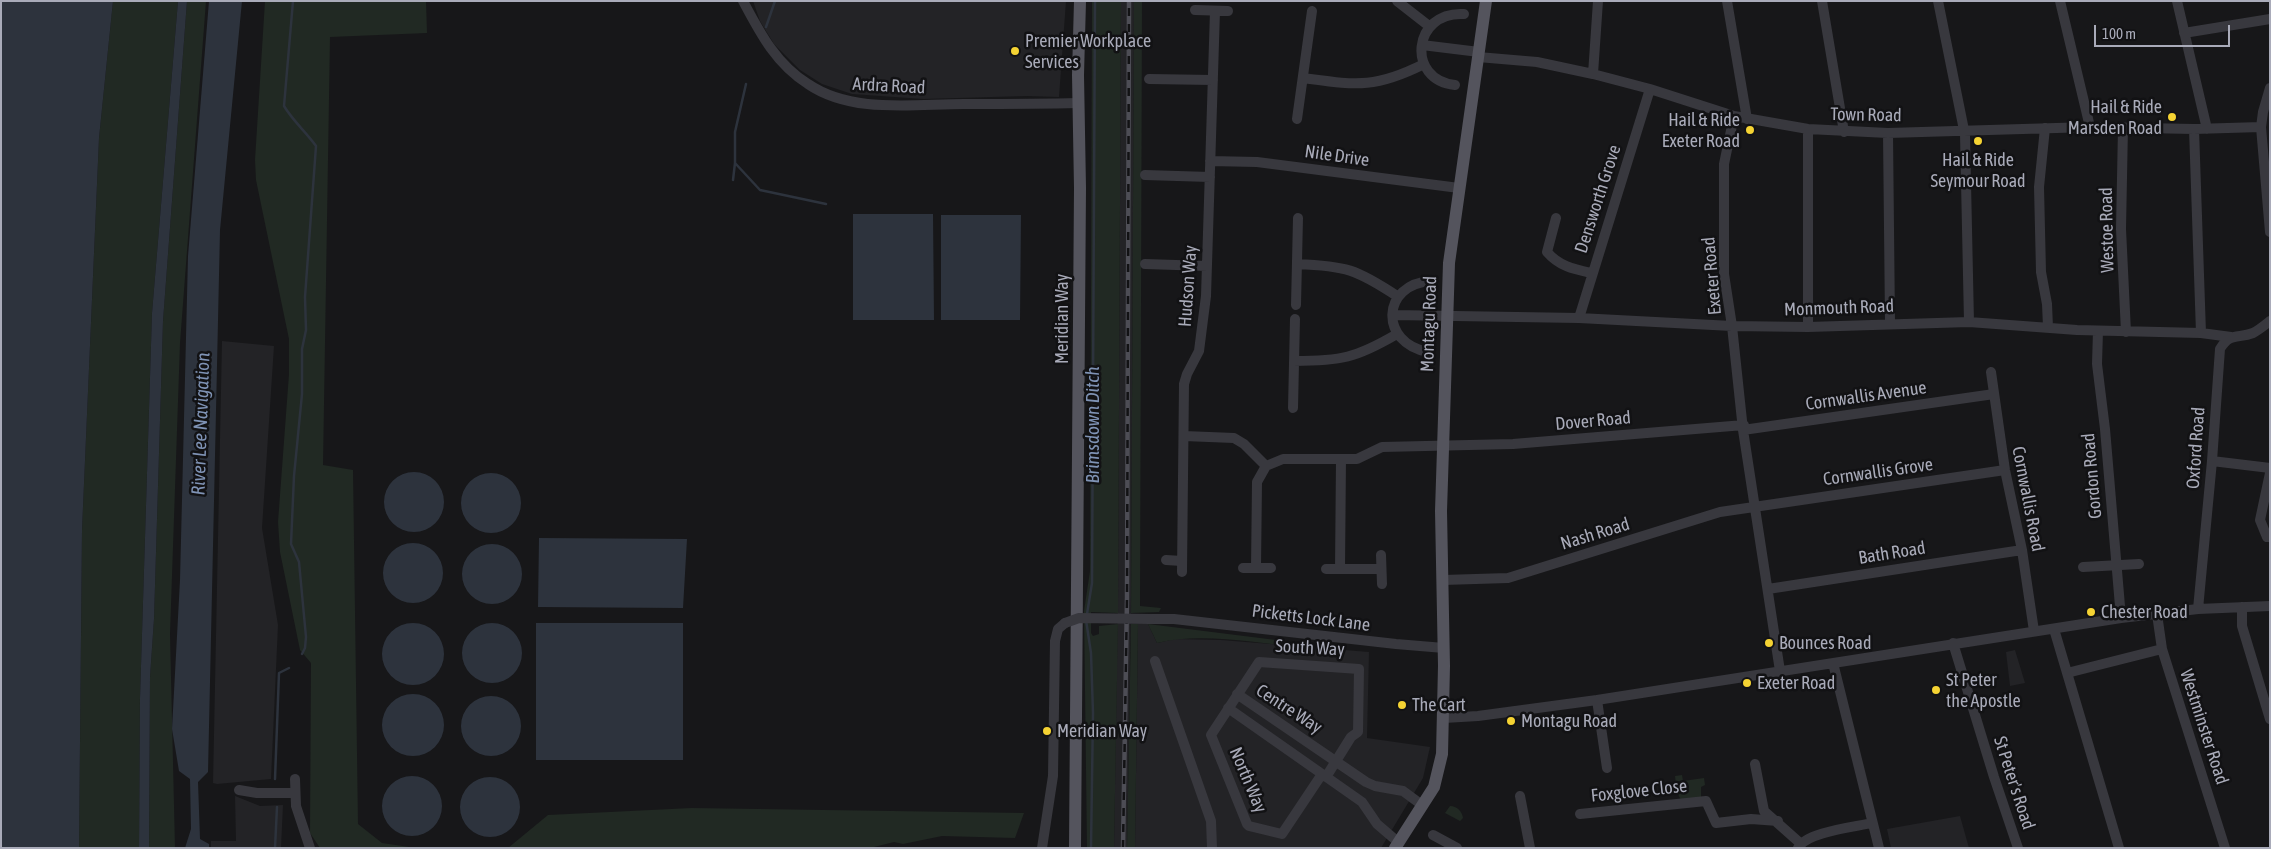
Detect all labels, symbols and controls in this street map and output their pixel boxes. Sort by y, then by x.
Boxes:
scale bar [2096,15,2232,47]
text: 100 m [2102,25,2136,42]
place label: Premier Workplace Services [1025,30,1151,72]
marker: Premier Workplace Services [1009,45,1021,57]
street label: Ardra Road [852,73,926,99]
place label: Hail & Ride Marsden Road [2068,96,2162,138]
street label: Town Road [1830,104,1902,126]
place label: Hail & Ride Exeter Road [1662,109,1740,152]
marker: Hail & Ride Marsden Road [2166,111,2178,123]
marker: Hail & Ride Exeter Road [1744,124,1756,136]
marker: Hail & Ride Seymour Road [1972,135,1984,147]
street label: Nile Drive [1303,141,1371,171]
street label: Densworth Grove [1570,142,1626,256]
place label: Hail & Ride Seymour Road [1930,149,2026,192]
street label: Westoe Road [2095,187,2119,273]
street label: Exeter Road [1698,236,1726,316]
street label: Hudson Way [1174,244,1202,328]
street label: Meridian Way [1051,274,1073,364]
street label: Montagu Road [1417,276,1441,372]
street label: Monmouth Road [1784,295,1894,321]
water label: River Lee Navigation [187,352,215,496]
water label: Brimsdown Ditch [1082,367,1104,483]
street label: Cornwallis Avenue [1804,377,1928,415]
street label: Oxford Road [2182,406,2210,490]
street label: Dover Road [1554,407,1632,435]
street label: Gordon Road [2077,432,2107,520]
street label: Cornwallis Road [2007,445,2049,553]
street label: Cornwallis Grove [1822,454,1934,490]
street label: Nash Road [1558,513,1632,555]
street label: Bath Road [1857,537,1927,569]
street label: Picketts Lock Lane [1251,600,1371,636]
place label: Chester Road [2101,601,2188,623]
marker: Chester Road [2085,606,2097,618]
place label: Bounces Road [1779,632,1871,654]
street label: South Way [1275,635,1345,661]
marker: Bounces Road [1763,637,1775,649]
street label: Westminster Road [2175,667,2233,787]
place label: St Peter the Apostle [1946,669,2021,712]
place label: Exeter Road [1757,672,1835,694]
marker: Exeter Road [1741,677,1753,689]
street label: Centre Way [1252,680,1326,738]
marker: St Peter the Apostle [1930,684,1942,696]
place label: The Cart [1412,694,1466,716]
marker: The Cart [1396,699,1408,711]
place label: Montagu Road [1521,710,1617,732]
marker: Montagu Road [1505,715,1517,727]
place label: Meridian Way [1057,720,1147,742]
marker: Meridian Way [1041,725,1053,737]
street label: St Peter's Road [1989,734,2039,832]
street label: North Way [1225,744,1271,816]
street label: Foxglove Close [1590,775,1688,807]

